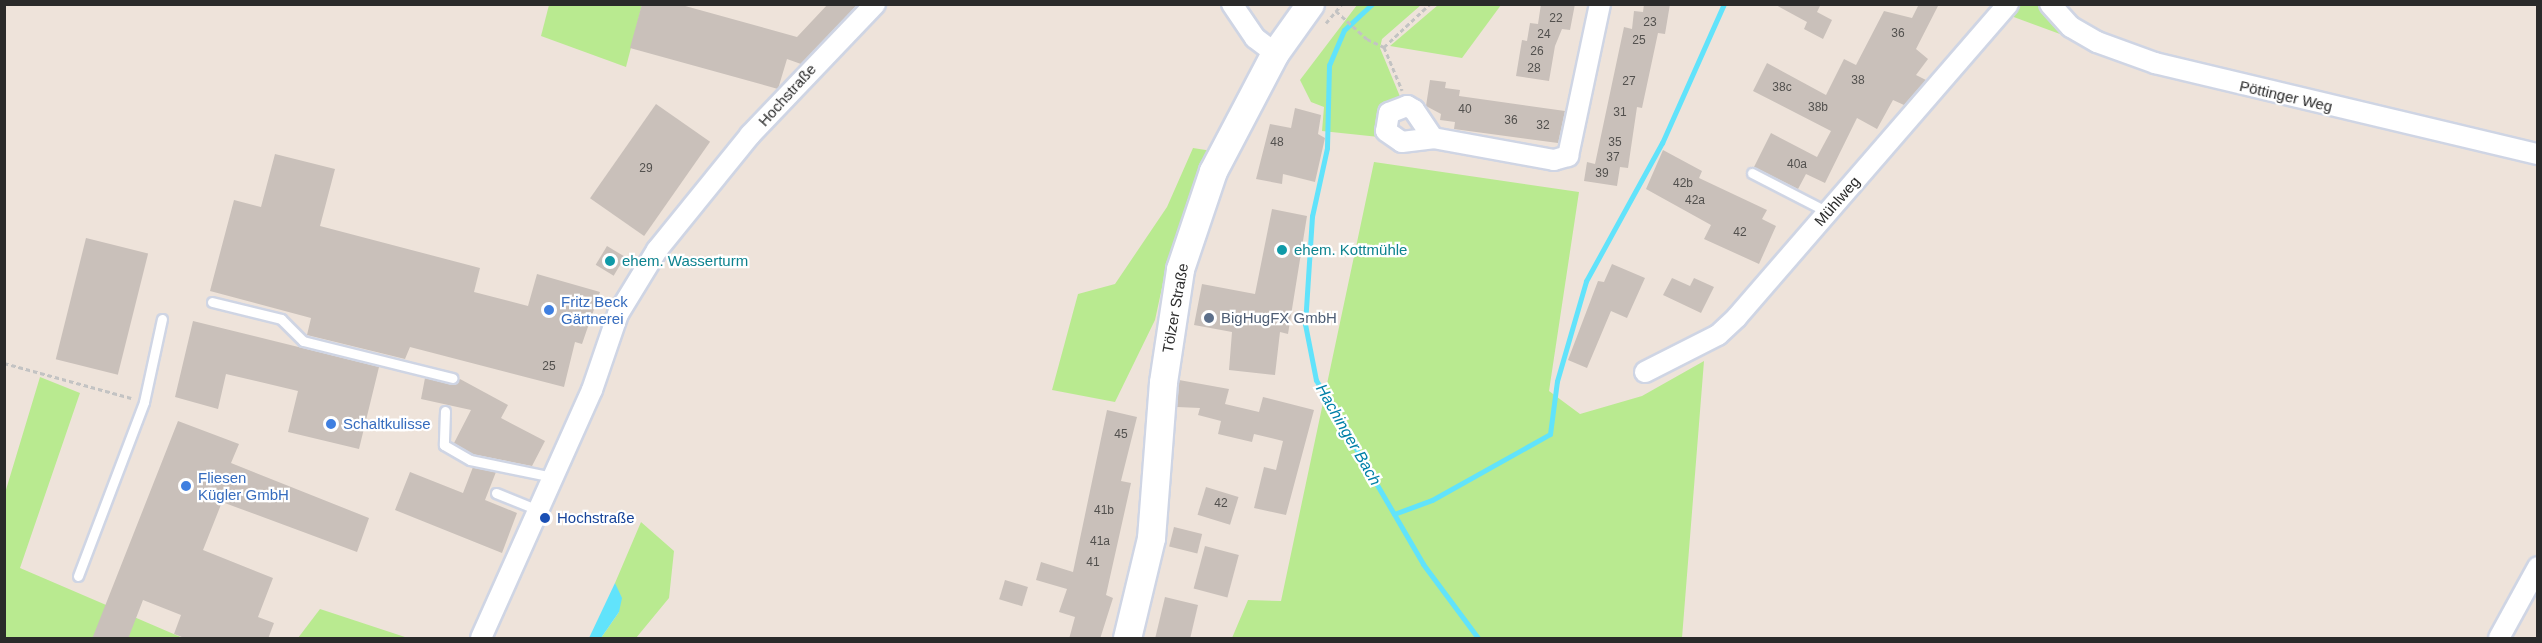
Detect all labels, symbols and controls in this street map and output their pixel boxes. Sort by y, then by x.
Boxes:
house number: 22 [1549,12,1563,26]
house number: 23 [1643,16,1657,30]
house number: 36 [1891,27,1905,41]
house number: 24 [1537,28,1551,42]
house number: 25 [1632,34,1646,48]
house number: 26 [1530,45,1544,59]
street label: Hochstraße [754,60,820,130]
house number: 28 [1527,62,1541,76]
house number: 38 [1851,74,1865,88]
house number: 27 [1622,75,1636,89]
street label: Pöttinger Weg [2238,77,2334,115]
house number: 38c [1772,81,1792,95]
house number: 38b [1808,101,1828,115]
house number: 40 [1458,103,1472,117]
house number: 31 [1613,106,1627,120]
house number: 36 [1504,114,1518,128]
house number: 32 [1536,119,1550,133]
house number: 48 [1270,136,1284,150]
house number: 35 [1608,136,1622,150]
house number: 37 [1606,151,1620,165]
house number: 40a [1787,158,1807,172]
house number: 29 [639,162,653,176]
house number: 39 [1595,167,1609,181]
street label: Mühlweg [1811,172,1863,230]
house number: 42b [1673,177,1693,191]
house number: 42a [1685,194,1705,208]
house number: 42 [1733,226,1747,240]
place label: ehem. Kottmühle [1294,241,1407,259]
marker: ehem. Kottmühle [1275,243,1289,257]
place label: ehem. Wasserturm [622,252,748,270]
marker: ehem. Wasserturm [603,254,617,268]
street label: Tölzer Straße [1158,262,1192,354]
place label: Fritz Beck Gärtnerei [561,292,628,327]
marker: Fritz Beck Gärtnerei [542,303,556,317]
place label: BigHugFX GmbH [1221,309,1337,327]
marker: BigHugFX GmbH [1202,311,1216,325]
house number: 25 [542,360,556,374]
water label: Hachinger Bach [1311,381,1385,489]
place label: Schaltkulisse [343,415,431,433]
marker: Schaltkulisse [324,417,338,431]
house number: 45 [1114,428,1128,442]
place label: Fliesen Kügler GmbH [198,468,289,503]
marker: Fliesen Kügler GmbH [179,479,193,493]
house number: 42 [1214,497,1228,511]
house number: 41b [1094,504,1114,518]
place label: Hochstraße [557,509,635,527]
marker: Hochstraße [538,511,552,525]
house number: 41a [1090,535,1110,549]
house number: 41 [1086,556,1100,570]

